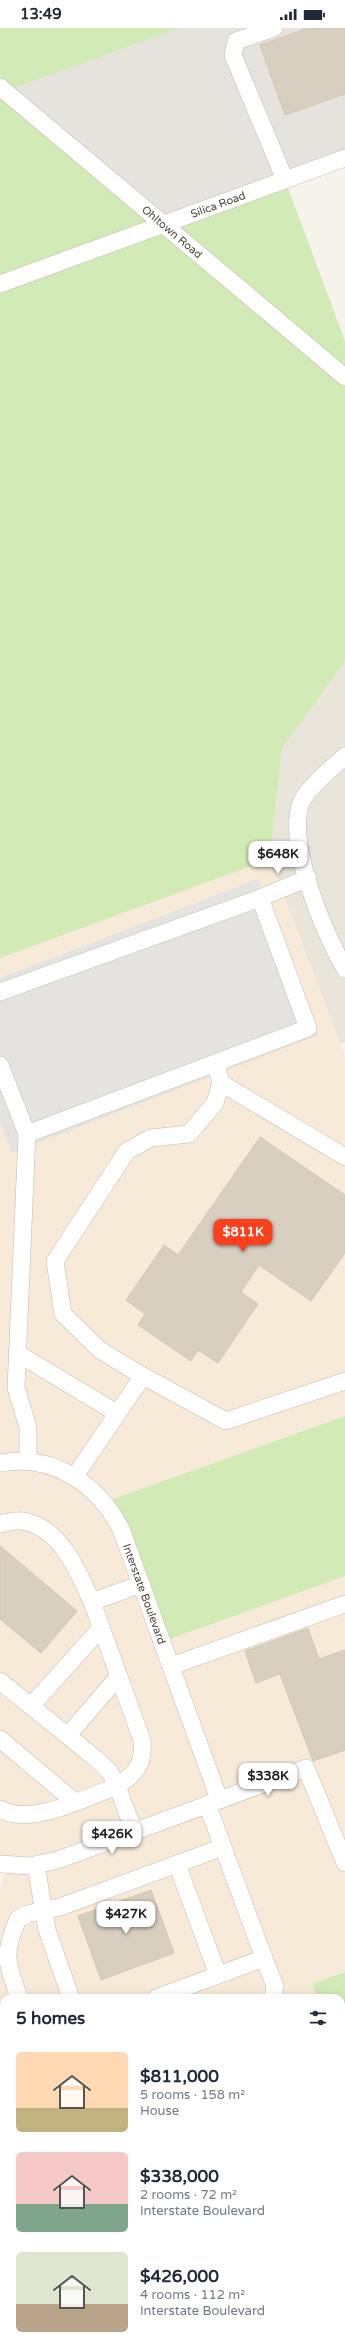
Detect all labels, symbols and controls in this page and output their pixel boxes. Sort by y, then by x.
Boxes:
text: 13:49 [20,5,62,23]
street label: Silica Road [189,189,247,221]
street label: Ohltown Road [139,203,205,261]
pin: $648K [250,841,306,875]
text: $648K [257,846,299,862]
pin: $811K [215,1219,271,1253]
text: $811K [222,1224,264,1240]
street label: Interstate Boulevard [120,1542,168,1646]
pin: $338K [240,1763,296,1797]
text: $338K [247,1768,289,1784]
pin: $426K [84,1821,140,1855]
text: $426K [91,1826,133,1842]
pin: $427K [98,1901,154,1935]
text: $427K [105,1906,147,1922]
icon: filters [307,2007,329,2029]
text: 5 homes [16,2008,85,2029]
text: $811,000 [140,2066,219,2087]
icon: home [48,2068,96,2116]
text: 5 rooms · 158 m² [140,2087,245,2103]
text: House [140,2103,179,2119]
text: $338,000 [140,2166,219,2187]
icon: home [48,2168,96,2216]
text: 2 rooms · 72 m² [140,2187,237,2203]
text: Interstate Boulevard [140,2203,265,2219]
text: $426,000 [140,2266,219,2287]
icon: home [48,2268,96,2316]
text: 4 rooms · 112 m² [140,2287,245,2303]
text: Interstate Boulevard [140,2303,265,2319]

